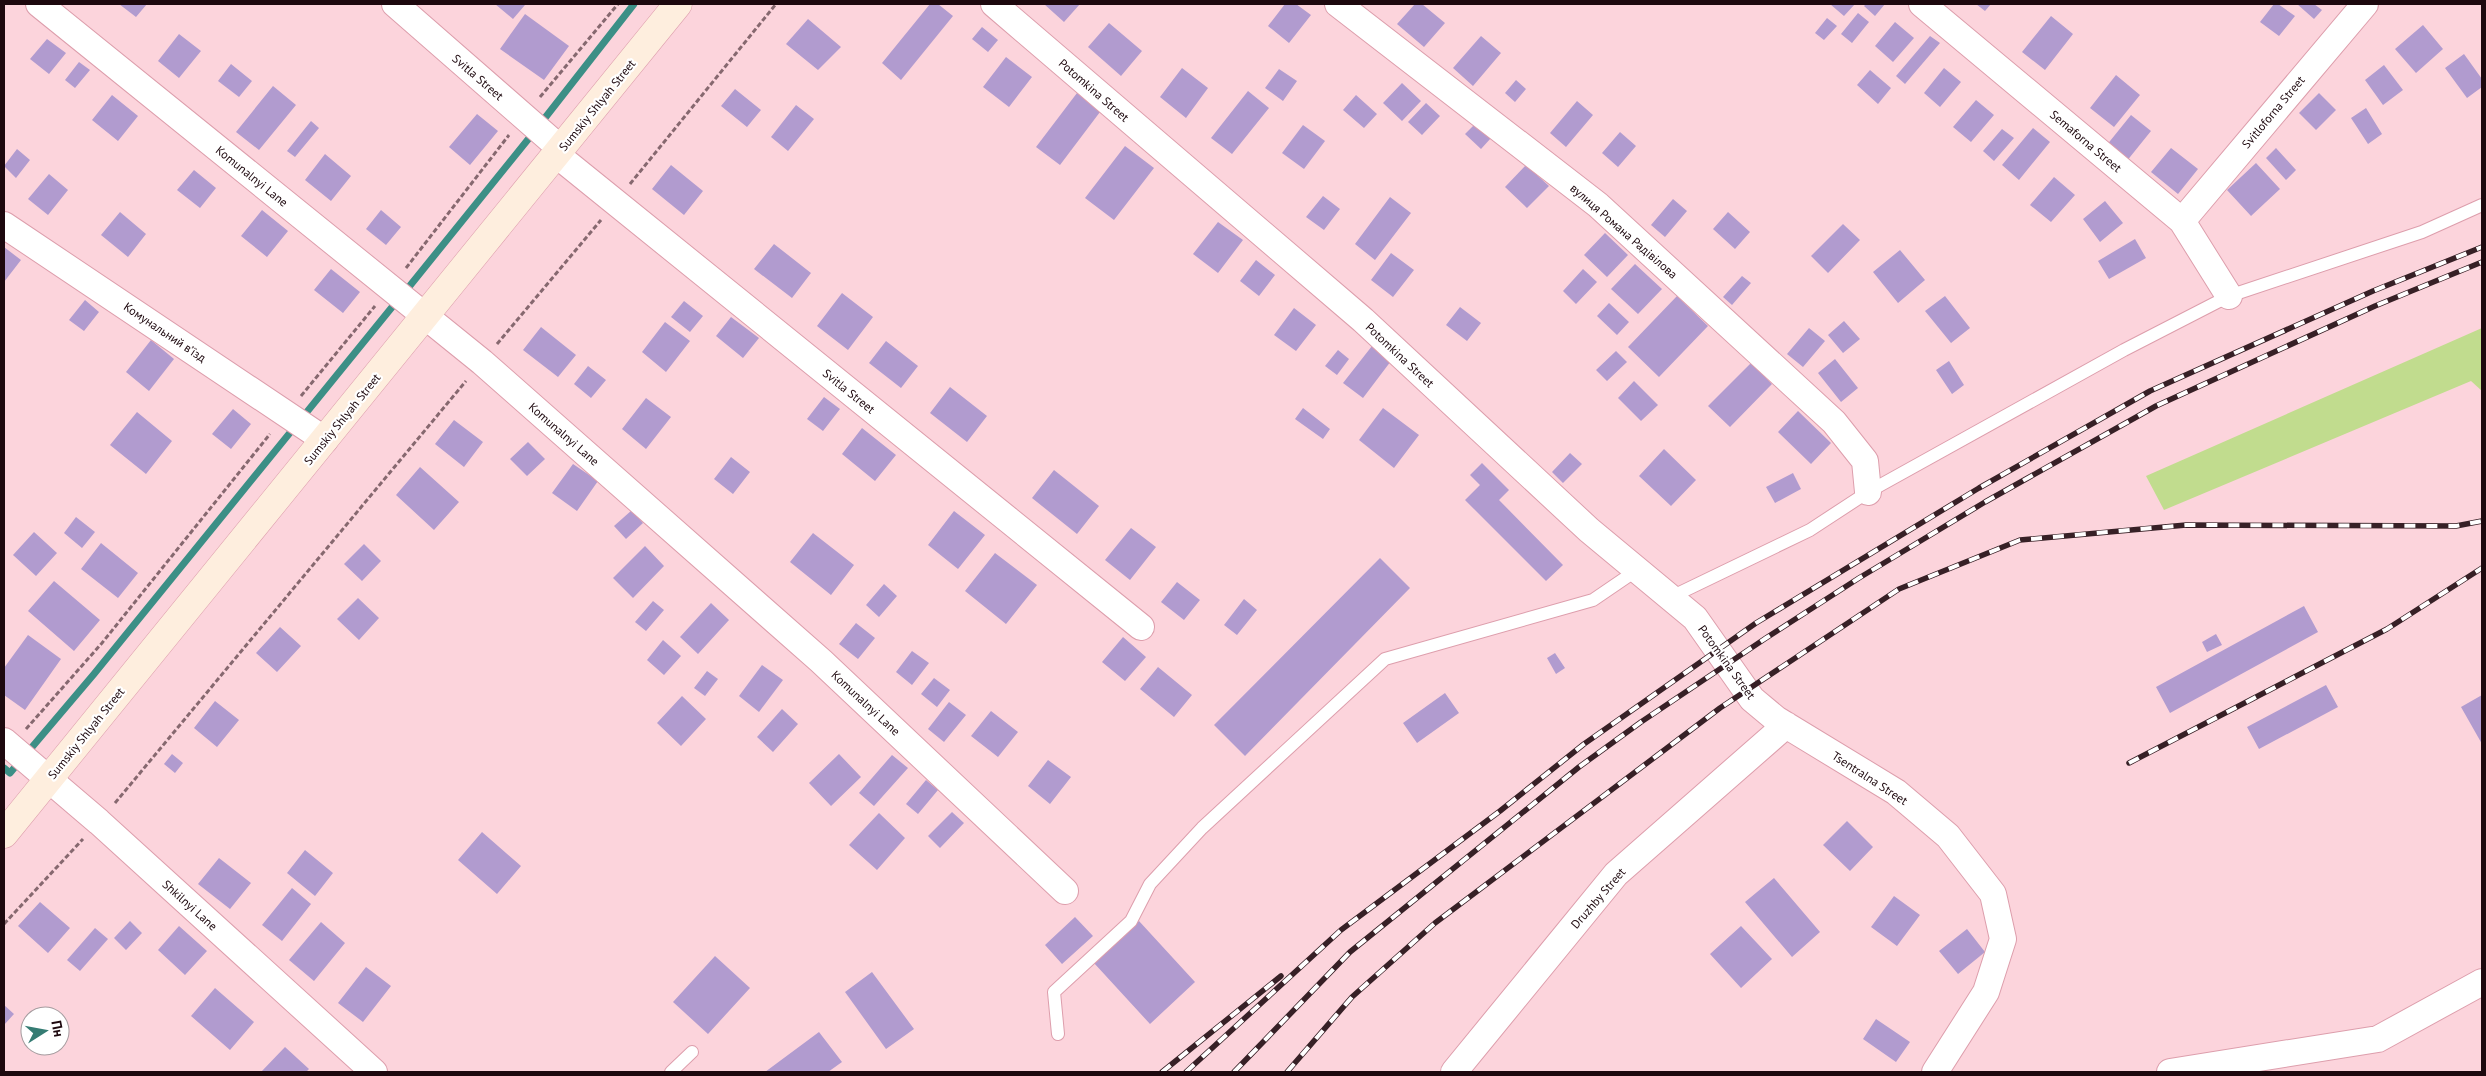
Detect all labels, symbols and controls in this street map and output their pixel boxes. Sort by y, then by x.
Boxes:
street label: Svitla Street [449,51,507,103]
street label: Potomkina Street [1056,55,1132,125]
street label: Sumskiy Shlyah Street [555,56,639,154]
street label: Svitloforna Street [2238,73,2308,151]
street label: Semaforna Street [2047,107,2125,175]
street label: Komunalnyi Lane [213,142,291,210]
street label: вулиця Романа Радівілова [1567,180,1681,282]
street label: Комунальний в’їзд [121,299,209,365]
street label: Potomkina Street [1363,319,1437,391]
street label: Svitla Street [820,365,878,417]
street label: Sumskiy Shlyah Street [300,370,384,468]
street label: Komunalnyi Lane [526,399,602,469]
street label: Potomkina Street [1695,622,1759,702]
street label: Komunalnyi Lane [828,667,904,739]
street label: Sumskiy Shlyah Street [44,684,128,782]
street label: Tsentralna Street [1829,748,1911,808]
street label: Druzhby Street [1568,865,1628,931]
street label: Shkilnyi Lane [160,876,220,934]
north arrow [20,1006,70,1056]
text: Пн [47,1019,68,1038]

